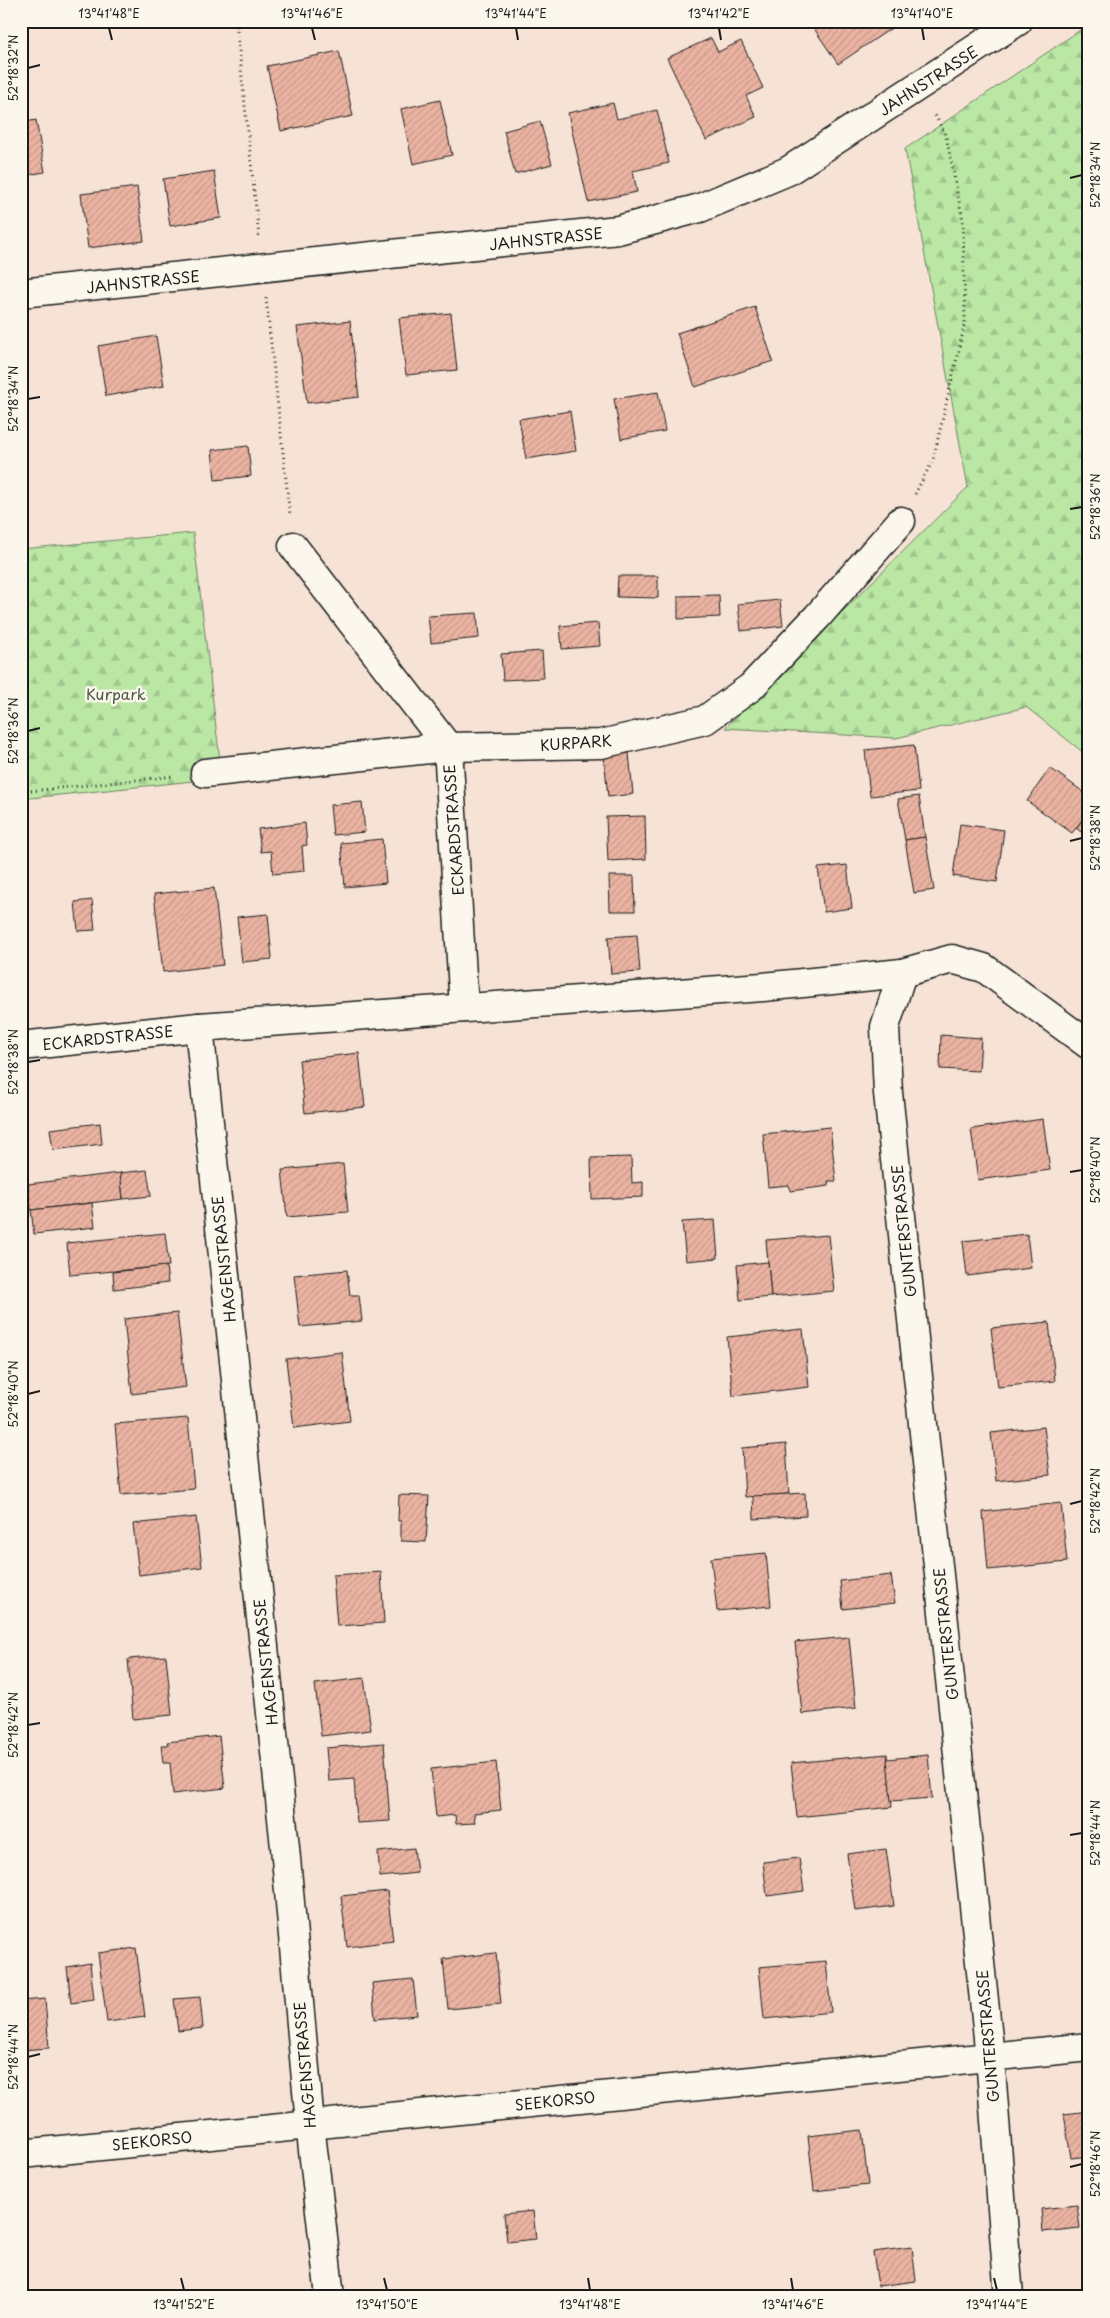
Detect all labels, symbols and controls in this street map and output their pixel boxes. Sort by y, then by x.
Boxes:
text: 13°41'48"E [78,4,140,22]
text: 13°41'46"E [281,4,343,22]
text: 13°41'44"E [485,4,547,22]
text: 13°41'42"E [688,4,750,22]
text: 13°41'40"E [891,4,953,22]
text: 52°18'32"N [4,35,22,101]
street label: JAHNSTRASSE [874,39,982,121]
text: 52°18'34"N [1086,142,1104,208]
street label: JAHNSTRASSE [488,221,604,255]
street label: JAHNSTRASSE [85,264,201,298]
text: 52°18'34"N [4,366,22,432]
text: 52°18'36"N [1086,473,1104,541]
park label: Kurpark [86,682,146,705]
text: 52°18'36"N [4,697,22,765]
street label: KURPARK [539,728,613,756]
street label: ECKARDSTRASSE [437,764,469,896]
text: 52°18'38"N [1086,805,1104,871]
street label: ECKARDSTRASSE [41,1019,175,1055]
text: 52°18'38"N [4,1029,22,1095]
text: 52°18'40"N [1086,1136,1104,1204]
street label: GUNTERSTRASSE [885,1163,921,1299]
street label: HAGENSTRASSE [205,1194,241,1324]
text: 52°18'40"N [4,1360,22,1428]
text: 52°18'42"N [1086,1468,1104,1534]
street label: GUNTERSTRASSE [927,1566,963,1702]
street label: HAGENSTRASSE [247,1597,283,1727]
text: 52°18'42"N [4,1692,22,1758]
text: 52°18'44"N [1086,1800,1104,1866]
street label: GUNTERSTRASSE [970,1969,1004,2103]
street label: HAGENSTRASSE [287,2001,321,2129]
text: 52°18'44"N [4,2024,22,2090]
street label: SEEKORSO [514,2084,596,2116]
street label: SEEKORSO [111,2124,193,2156]
text: 52°18'46"N [1086,2131,1104,2197]
text: 13°41'52"E [153,2295,215,2313]
text: 13°41'50"E [356,2295,418,2313]
text: 13°41'48"E [559,2295,621,2313]
text: 13°41'46"E [762,2295,824,2313]
text: 13°41'44"E [966,2295,1028,2313]

